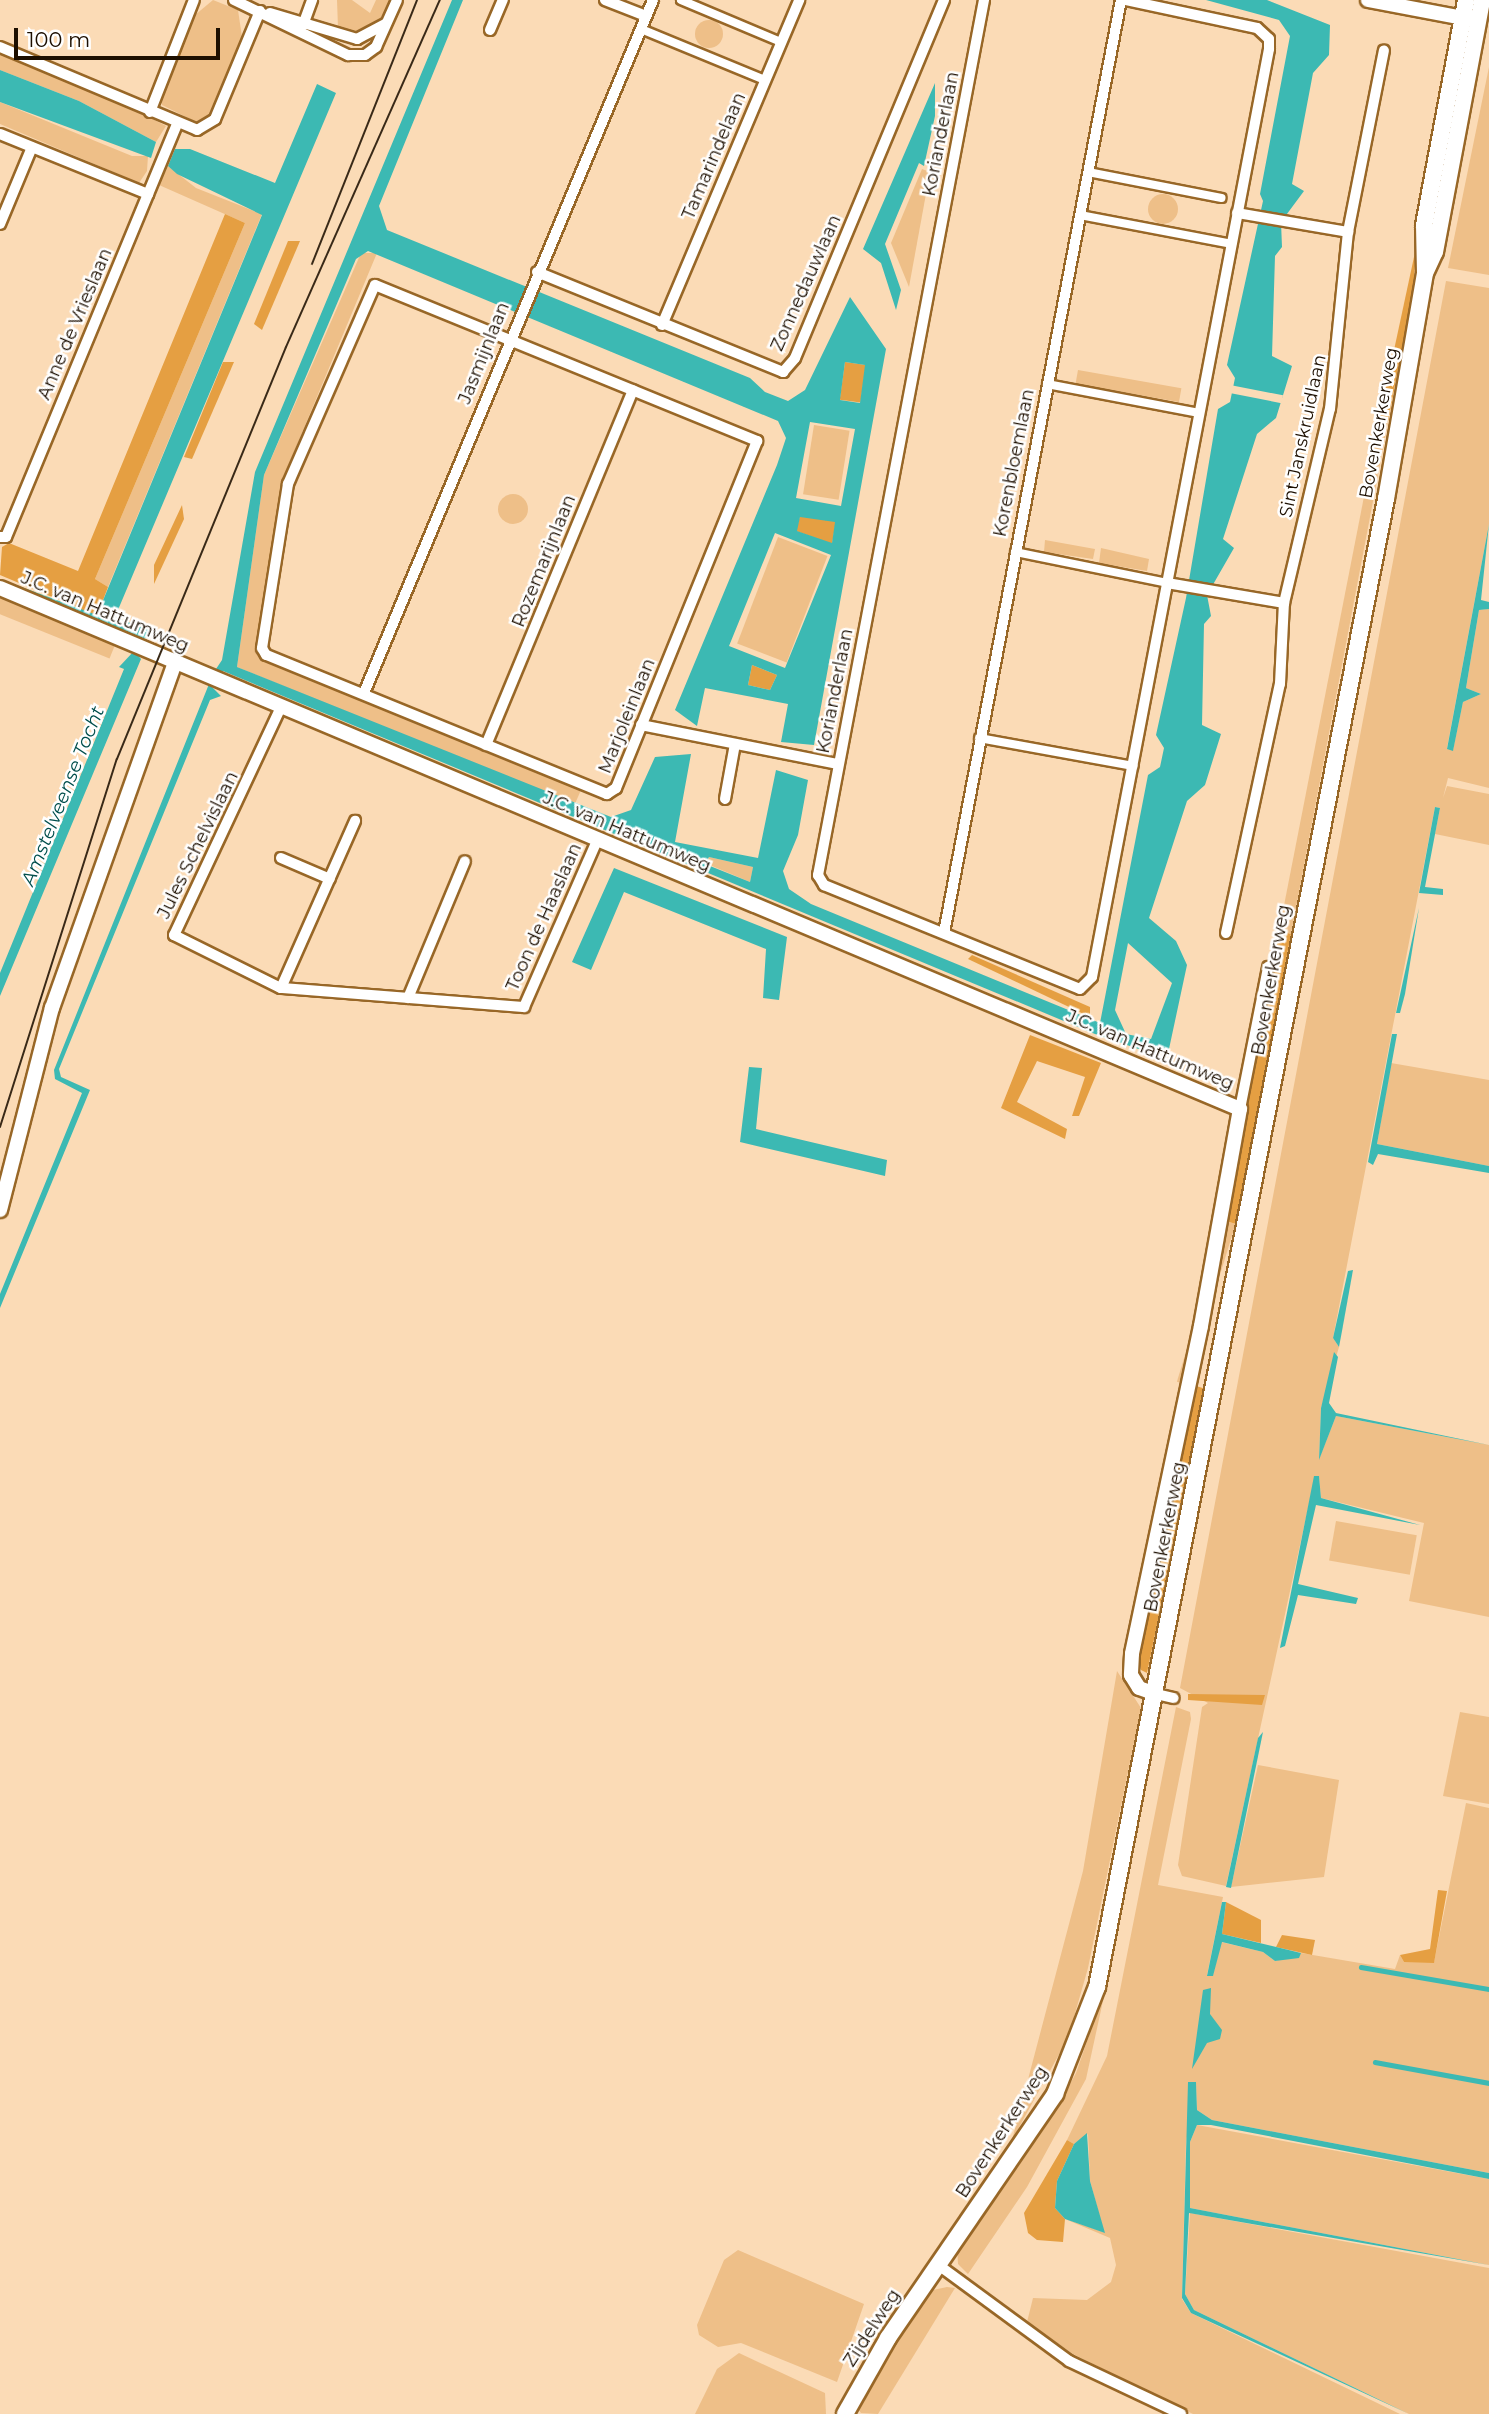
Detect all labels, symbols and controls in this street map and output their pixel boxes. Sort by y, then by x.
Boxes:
scale bar [18,14,224,58]
text: 100 m [27,27,90,52]
street label: Korianderlaan [918,70,964,198]
street label: Tamarindelaan [678,89,750,223]
street label: Zonnedauwlaan [766,211,846,355]
street label: Anne de Vrieslaan [33,245,117,403]
street label: Jasmijnlaan [454,299,514,407]
street label: Bovenkerkerweg [1355,346,1403,500]
street label: Sint Janskruidlaan [1275,353,1331,519]
street label: Korenbloemlaan [989,387,1039,539]
street label: Rozemarijnlaan [508,492,580,630]
street label: J.C. van Hattumweg [18,567,192,657]
street label: Korianderlaan [812,627,858,755]
street label: Marjoleinlaan [594,655,660,777]
water label: Amstelveense Tocht [17,703,109,889]
street label: Jules Schelvislaan [153,768,243,922]
street label: J.C. van Hattumweg [540,787,714,877]
street label: Toon de Haaslaan [502,840,586,994]
street label: Bovenkerkerweg [1247,903,1295,1057]
street label: J.C. van Hattumweg [1063,1005,1237,1095]
street label: Bovenkerkerweg [1140,1460,1190,1614]
street label: Bovenkerkerweg [951,2062,1053,2202]
street label: Zijdelweg [839,2285,905,2371]

